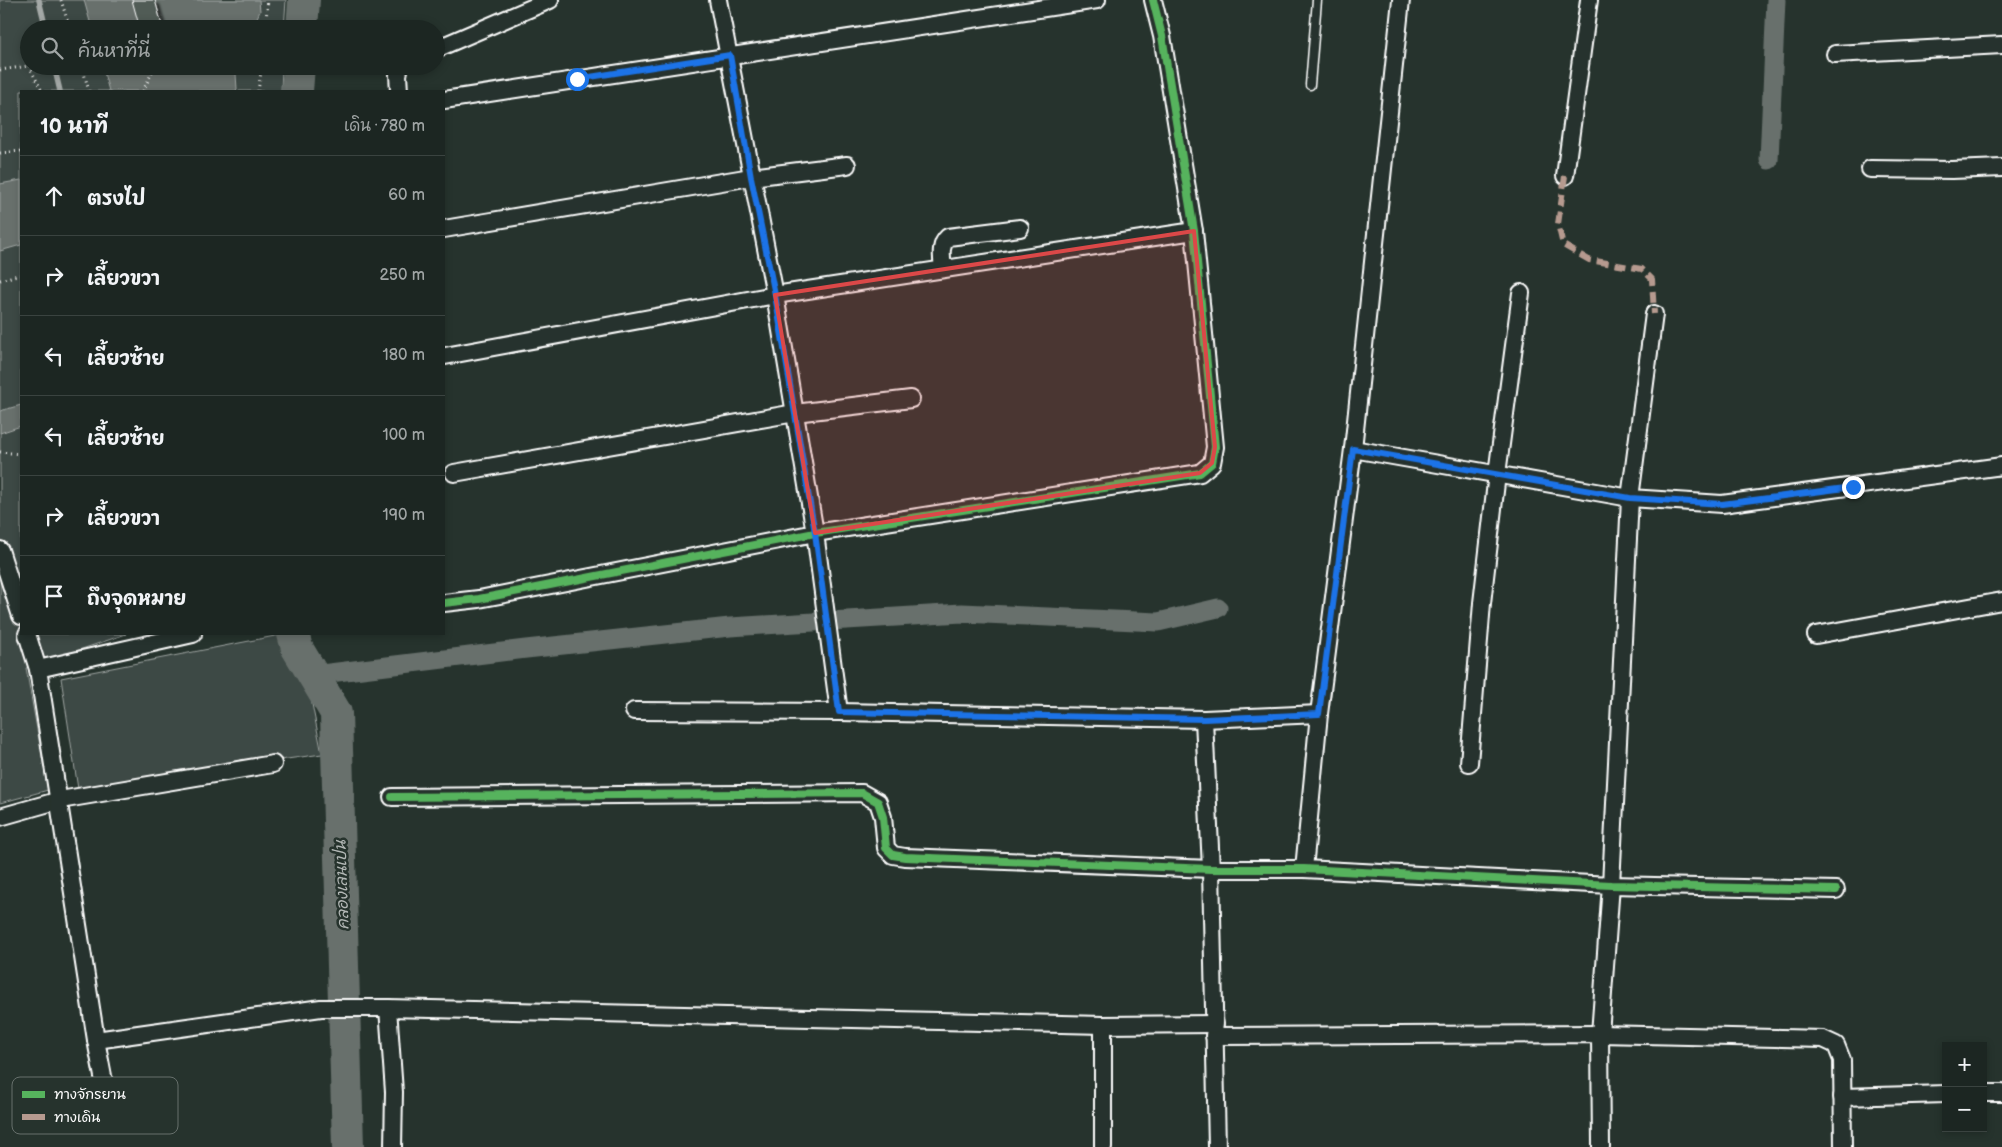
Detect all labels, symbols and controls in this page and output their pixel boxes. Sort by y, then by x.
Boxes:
search box [20,20,445,75]
icon: search [38,34,66,62]
text: ค้นหาที่นี่ [78,40,150,63]
route start [566,68,589,91]
text: 10 นาที [40,114,108,139]
text: เดิน · 780 m [344,117,425,136]
icon: ahead [40,182,68,210]
text: 60 m [388,186,425,205]
text: ตรงไป [87,188,145,211]
icon: right [40,262,68,290]
text: 250 m [379,266,425,285]
text: เลี้ยวขวา [87,268,160,291]
icon: left [40,342,68,370]
text: 180 m [383,346,425,365]
text: เลี้ยวซ้าย [87,348,164,371]
icon: left [40,422,68,450]
text: 100 m [382,426,425,445]
text: เลี้ยวซ้าย [87,428,164,451]
route end [1842,476,1865,499]
icon: right [40,502,68,530]
text: 190 m [383,506,425,525]
text: เลี้ยวขวา [87,508,160,531]
icon: arrive [40,582,68,610]
text: ถึงจุดหมาย [87,588,186,611]
water label: คลองเลนเปน [330,839,354,930]
map controls [1942,1042,1987,1132]
button: + [1942,1042,1987,1087]
legend [12,1077,178,1134]
text: ทางจักรยาน [54,1086,127,1103]
button: − [1942,1087,1987,1132]
text: ทางเดิน [54,1109,101,1126]

